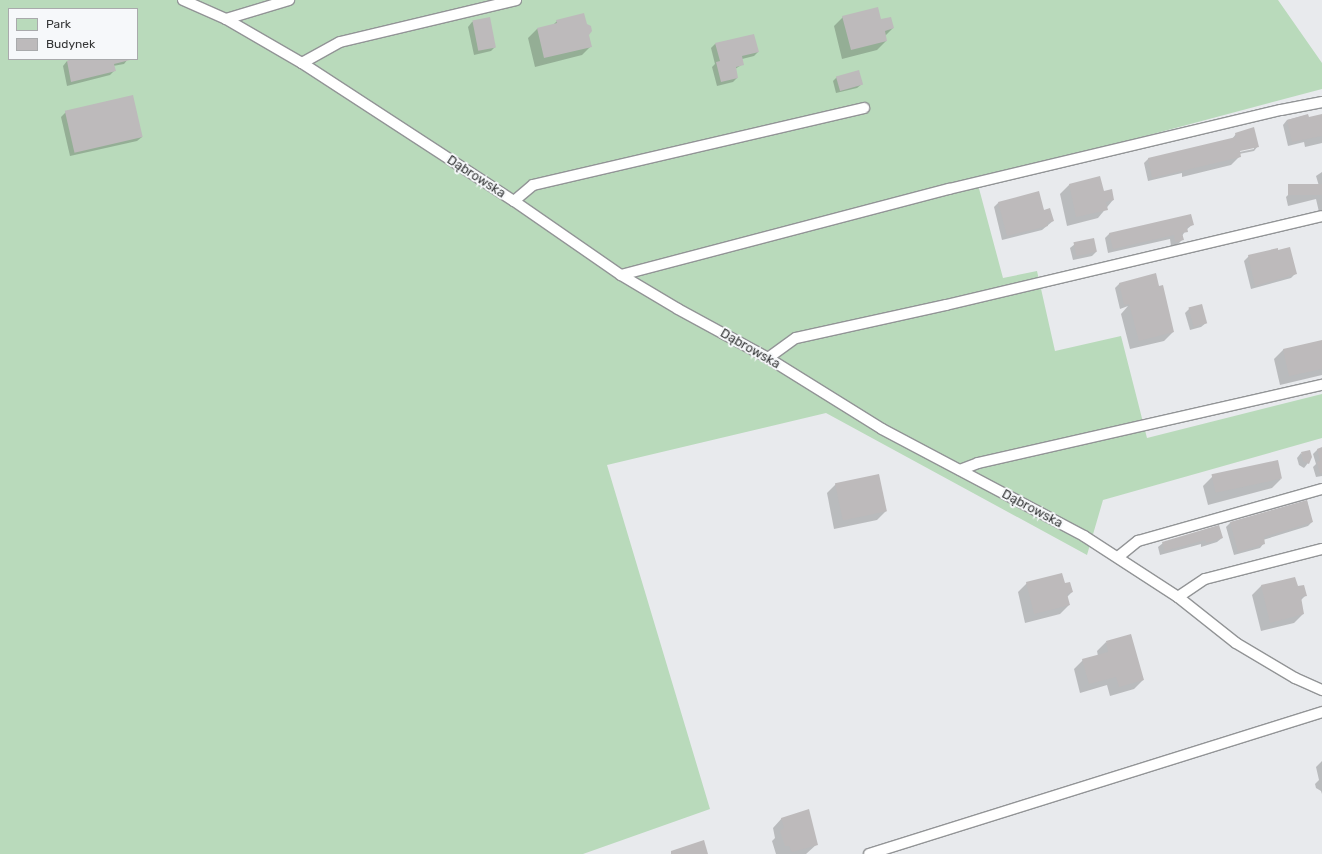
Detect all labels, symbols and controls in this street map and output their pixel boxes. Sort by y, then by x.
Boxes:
legend [8,8,138,60]
text: Park [46,17,71,31]
text: Budynek [46,37,95,51]
street label: Dąbrowska [444,152,508,202]
street label: Dąbrowska [717,326,783,372]
street label: Dąbrowska [999,486,1065,532]

